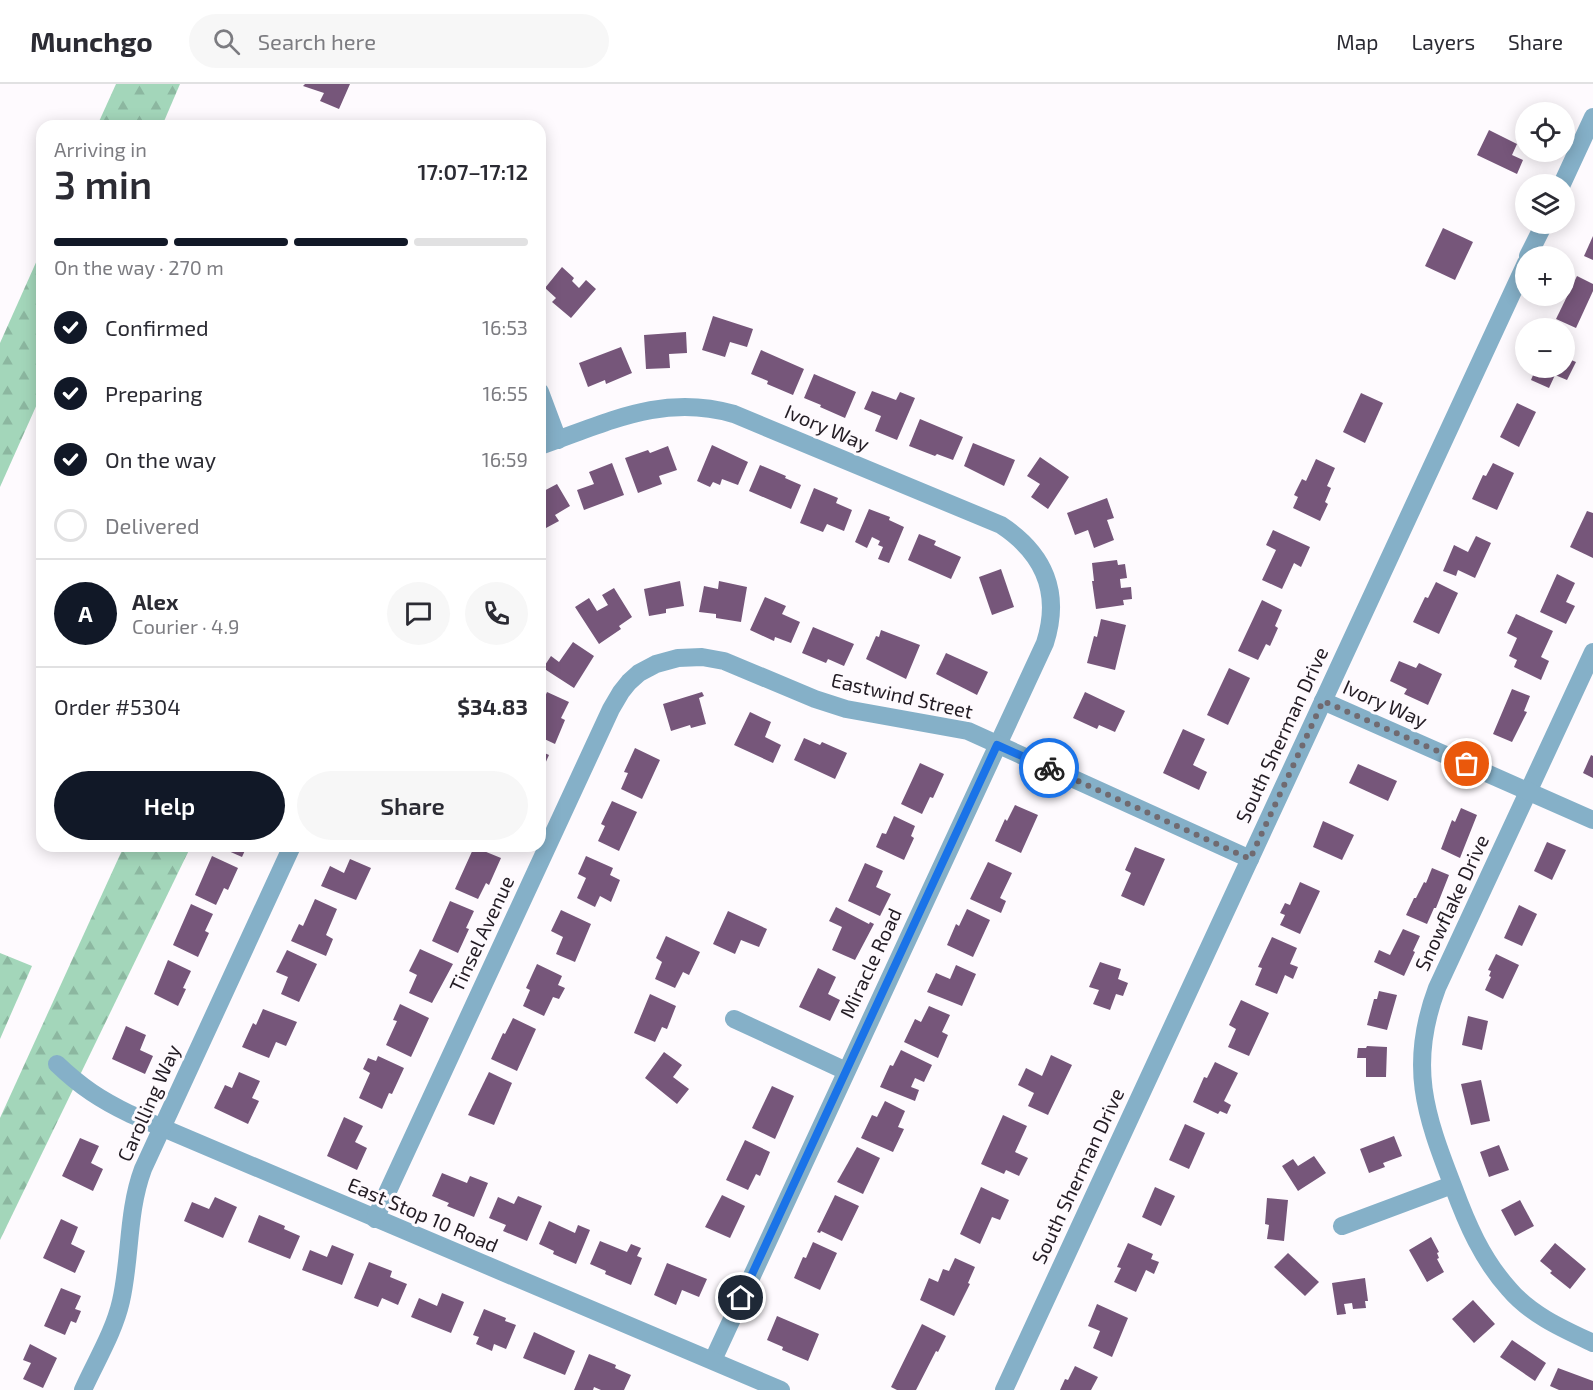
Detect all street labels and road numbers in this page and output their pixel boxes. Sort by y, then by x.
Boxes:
street label: Ivory Way [781,399,874,456]
street label: South Sherman Drive [1230,643,1332,826]
street label: Eastwind Street [829,667,976,723]
street label: Ivory Way [1340,674,1432,732]
street label: Snowflake Drive [1409,831,1493,975]
street label: Tinsel Avenue [444,872,518,996]
street label: Miracle Road [834,904,906,1021]
street label: Carolling Way [112,1040,185,1165]
street label: South Sherman Drive [1026,1084,1128,1267]
street label: East Stop 10 Road [345,1172,502,1257]

